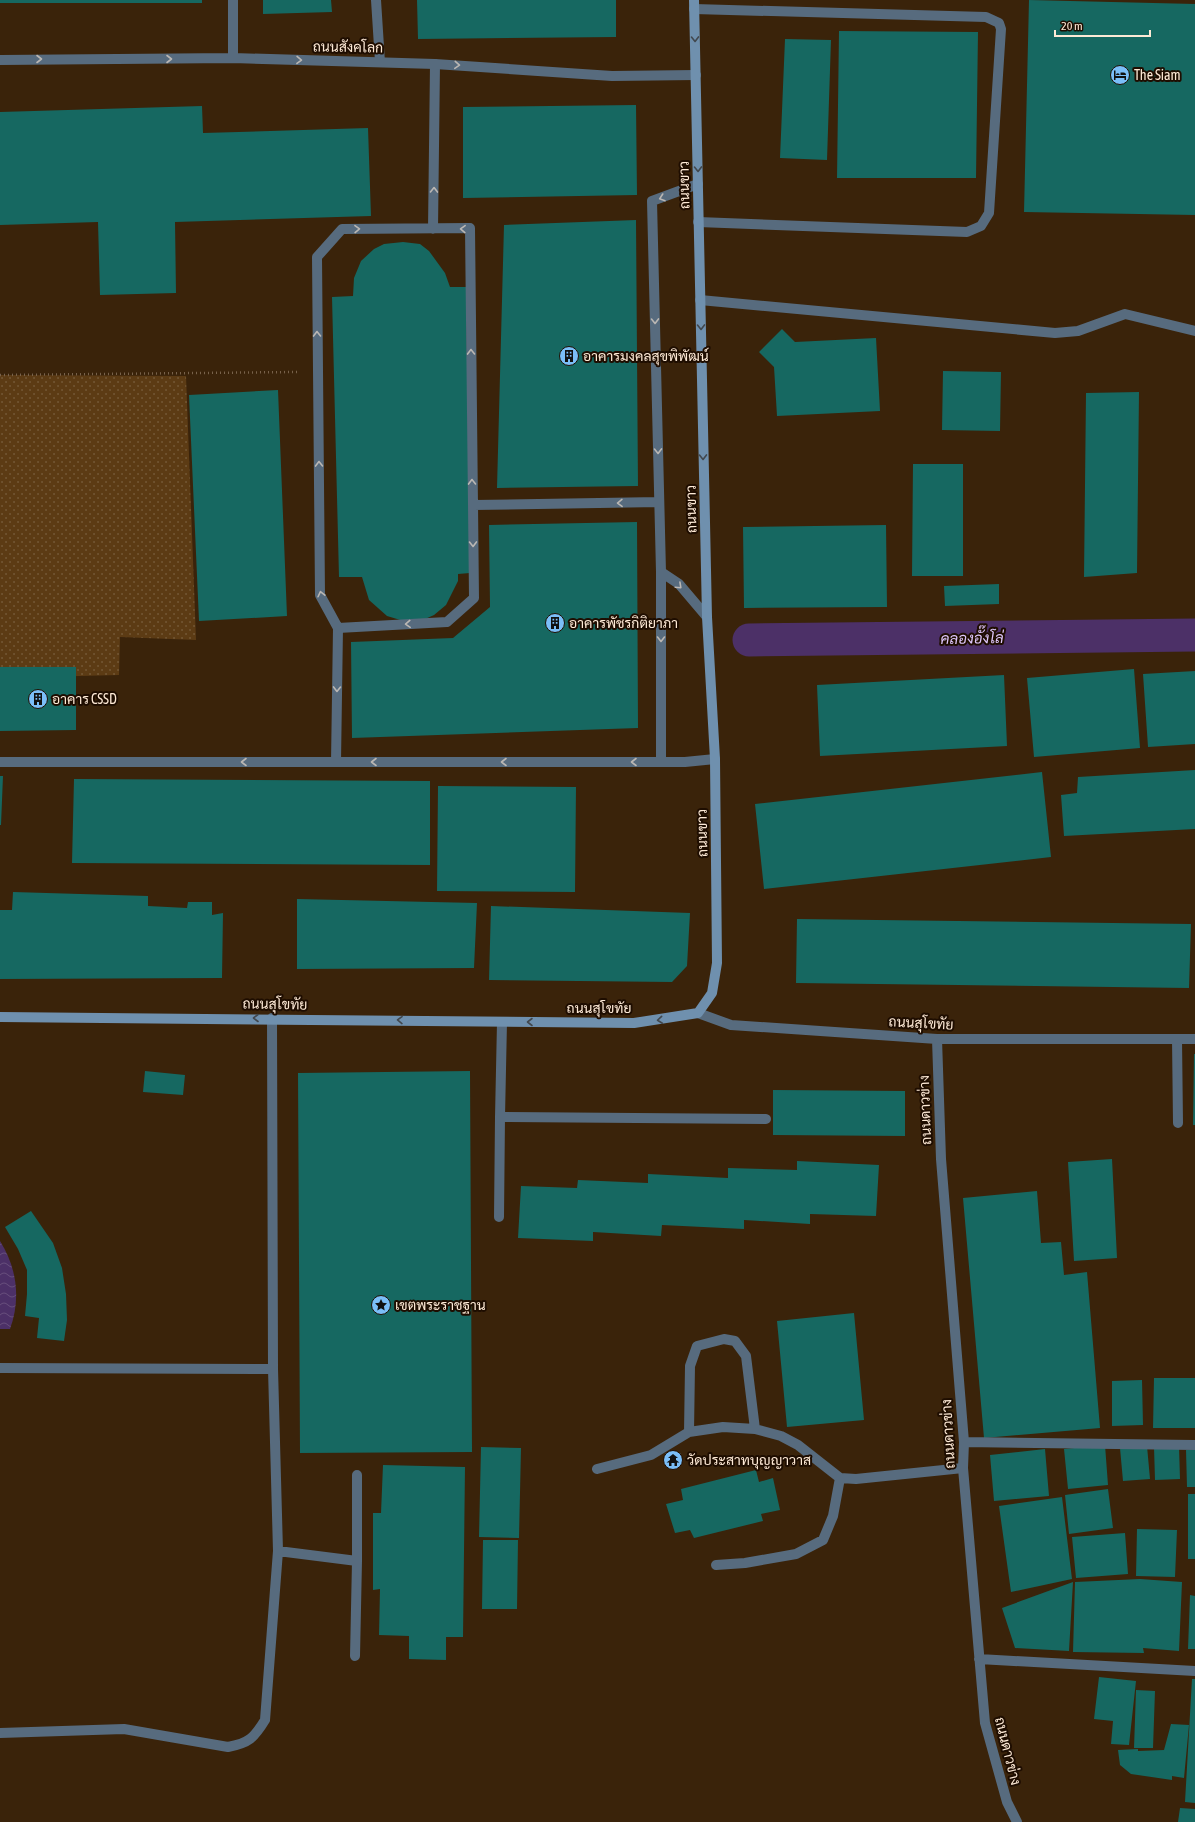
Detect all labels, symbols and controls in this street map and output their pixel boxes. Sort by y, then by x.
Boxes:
scale bar [1055,12,1150,38]
text: 20 m [1061,19,1083,33]
one-way arrow [691,36,699,42]
street label: ถนนสังคโลก [313,38,383,56]
one-way arrow [36,55,42,63]
one-way arrow [166,55,172,63]
one-way arrow [296,56,302,64]
one-way arrow [454,61,460,70]
hotel icon: The Siam [1109,64,1131,86]
place label: The Siam [1134,67,1181,83]
street label: ถนนขาว [676,161,692,209]
one-way arrow [694,166,702,172]
one-way arrow [430,187,438,193]
one-way arrow [658,193,665,202]
one-way arrow [460,224,466,233]
one-way arrow [354,225,360,233]
one-way arrow [651,318,659,324]
one-way arrow [696,324,705,330]
one-way arrow [313,331,321,337]
building icon: อาคารมงคลสุขพิพัฒน์ [558,345,580,367]
place label: อาคารมงคลสุขพิพัฒน์ [583,347,709,366]
one-way arrow [467,349,475,355]
one-way arrow [654,448,662,454]
one-way arrow [699,454,708,460]
one-way arrow [315,461,323,467]
one-way arrow [468,479,477,485]
street label: ถนนขาว [683,485,699,533]
one-way arrow [617,499,623,507]
one-way arrow [469,541,477,547]
one-way arrow [674,581,682,588]
one-way arrow [318,590,326,597]
building icon: อาคารพัชรกิติยาภา [544,612,566,634]
place label: อาคารพัชรกิติยาภา [569,615,678,631]
one-way arrow [405,620,411,629]
water label: คลองอั๊งโล่ [940,623,1005,647]
one-way arrow [657,636,665,642]
one-way arrow [333,686,341,692]
building icon: อาคาร CSSD [27,688,49,710]
place label: อาคาร CSSD [52,691,117,707]
one-way arrow [241,758,247,766]
one-way arrow [371,758,377,766]
one-way arrow [501,758,507,766]
one-way arrow [631,758,637,766]
street label: ถนนขาว [694,809,710,857]
street label: ถนนสุโขทัย [242,995,308,1015]
street label: ถนนสุโขทัย [567,1000,631,1018]
street label: ถนนสุโขทัย [888,1013,954,1035]
one-way arrow [253,1014,259,1022]
one-way arrow [657,1015,663,1024]
one-way arrow [397,1016,403,1024]
one-way arrow [527,1018,533,1026]
street label: ถนนดาวข่าง [916,1075,934,1145]
place icon: เขตพระราชฐาน [370,1294,392,1316]
place label: เขตพระราชฐาน [395,1297,486,1314]
street label: ถนนดาวข่าง [938,1399,958,1469]
temple icon: วัดประสาทบุญญาวาส [662,1449,684,1471]
place label: วัดประสาทบุญญาวาส [687,1452,811,1470]
street label: ถนนดาวข่าง [992,1715,1024,1787]

